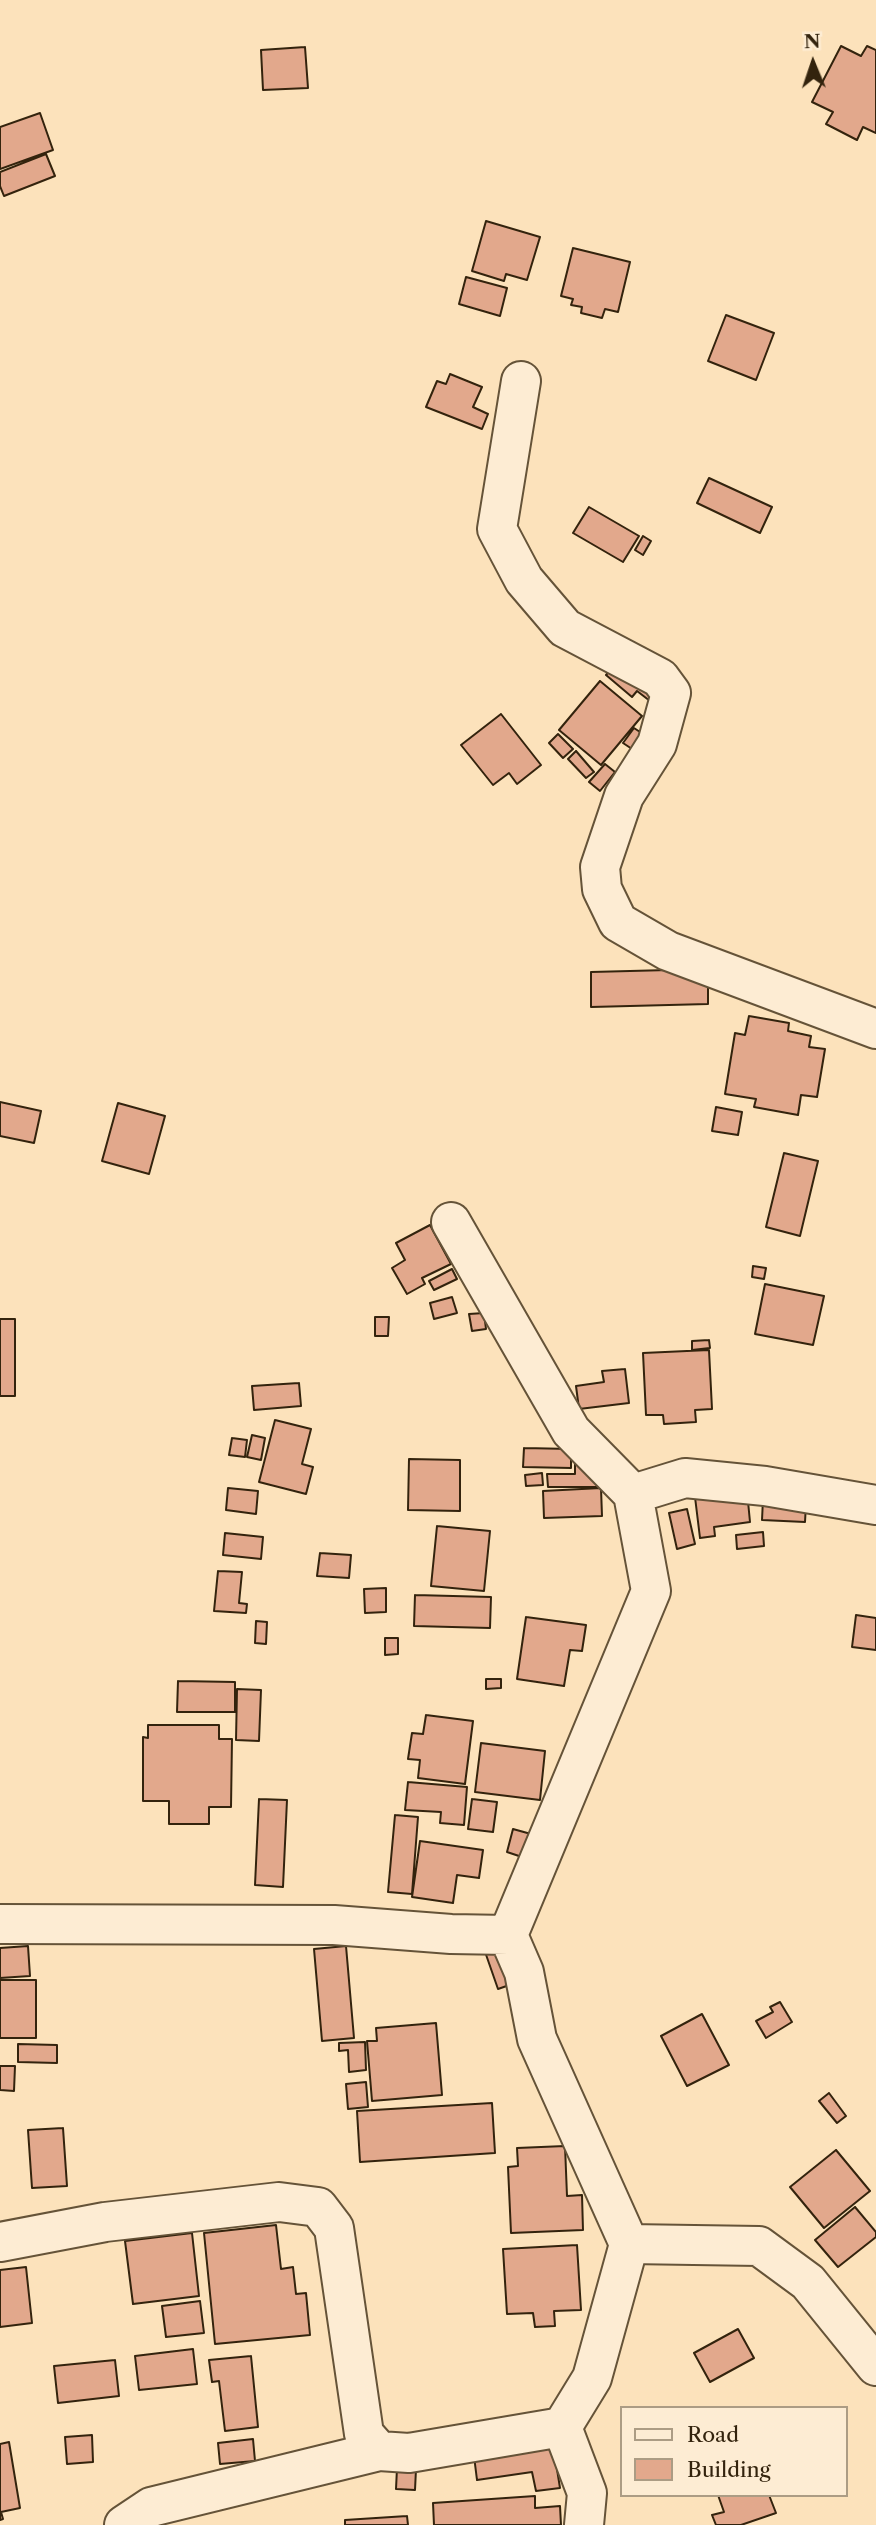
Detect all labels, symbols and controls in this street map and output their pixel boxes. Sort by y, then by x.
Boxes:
north arrow [778,28,848,98]
text: N [804,30,821,53]
legend [620,2406,848,2497]
text: Road [687,2422,739,2447]
text: Building [687,2457,771,2482]

